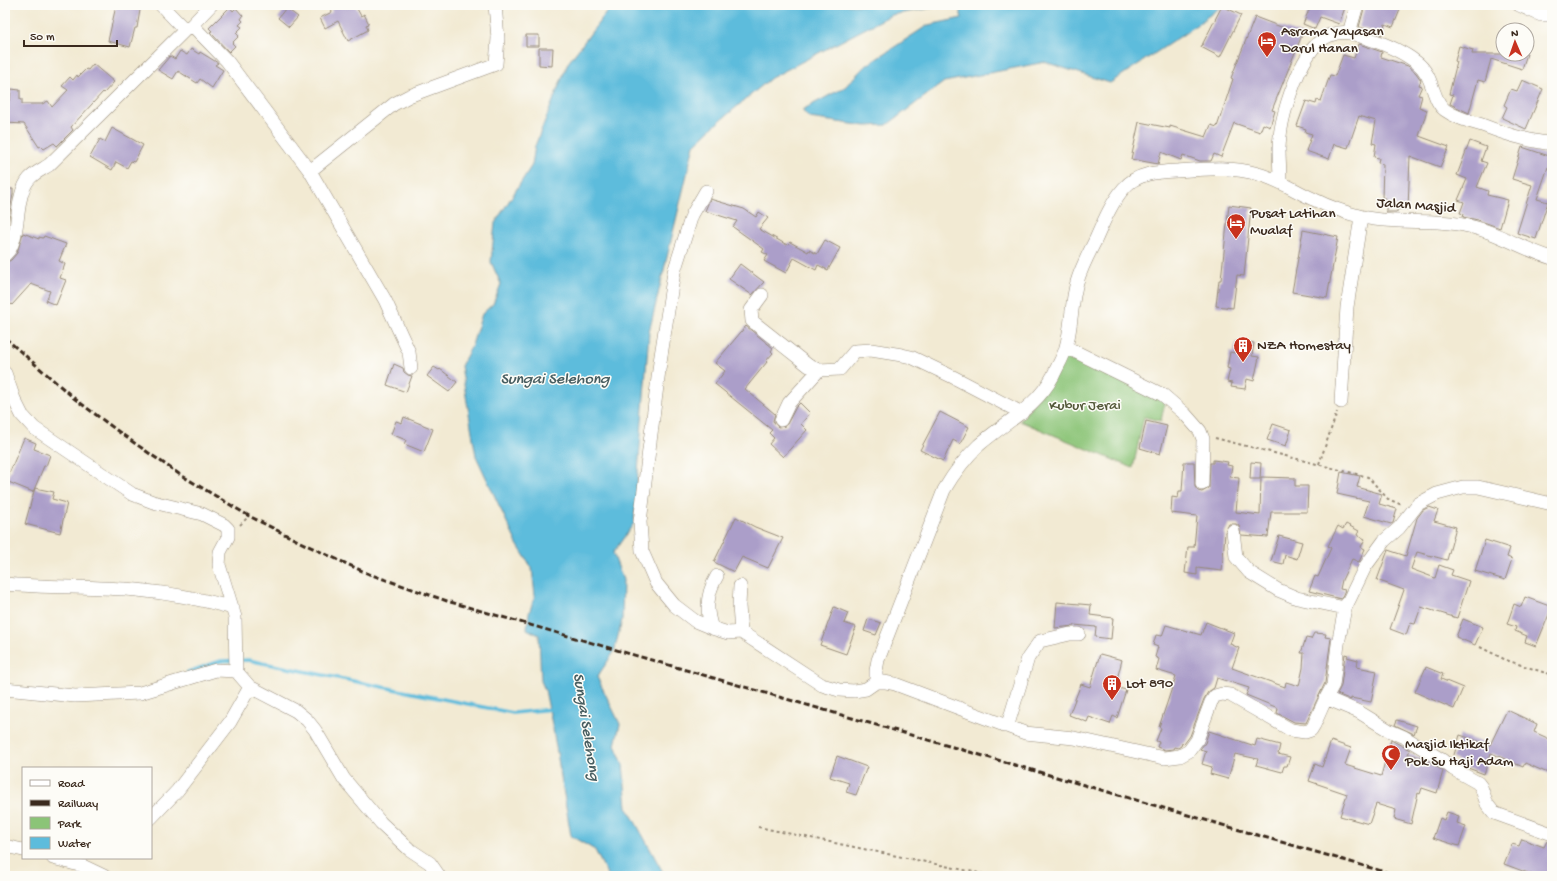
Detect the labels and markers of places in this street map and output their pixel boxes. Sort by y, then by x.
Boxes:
place label: Asrama Yayasan Darul Hanan [1280,23,1384,58]
hotel icon: Asrama Yayasan Darul Hanan [1256,30,1278,58]
place label: Pusat Latihan Mualaf [1249,205,1336,240]
hotel icon: Pusat Latihan Mualaf [1225,212,1247,240]
building icon: NZA Homestay [1232,335,1254,363]
place label: NZA Homestay [1257,337,1352,355]
building icon: Lot 890 [1101,673,1123,701]
place label: Lot 890 [1126,675,1174,693]
place label: Masjid Iktikaf Pok Su Haji Adam [1404,736,1514,771]
mosque icon: Masjid Iktikaf Pok Su Haji Adam [1380,743,1402,771]

